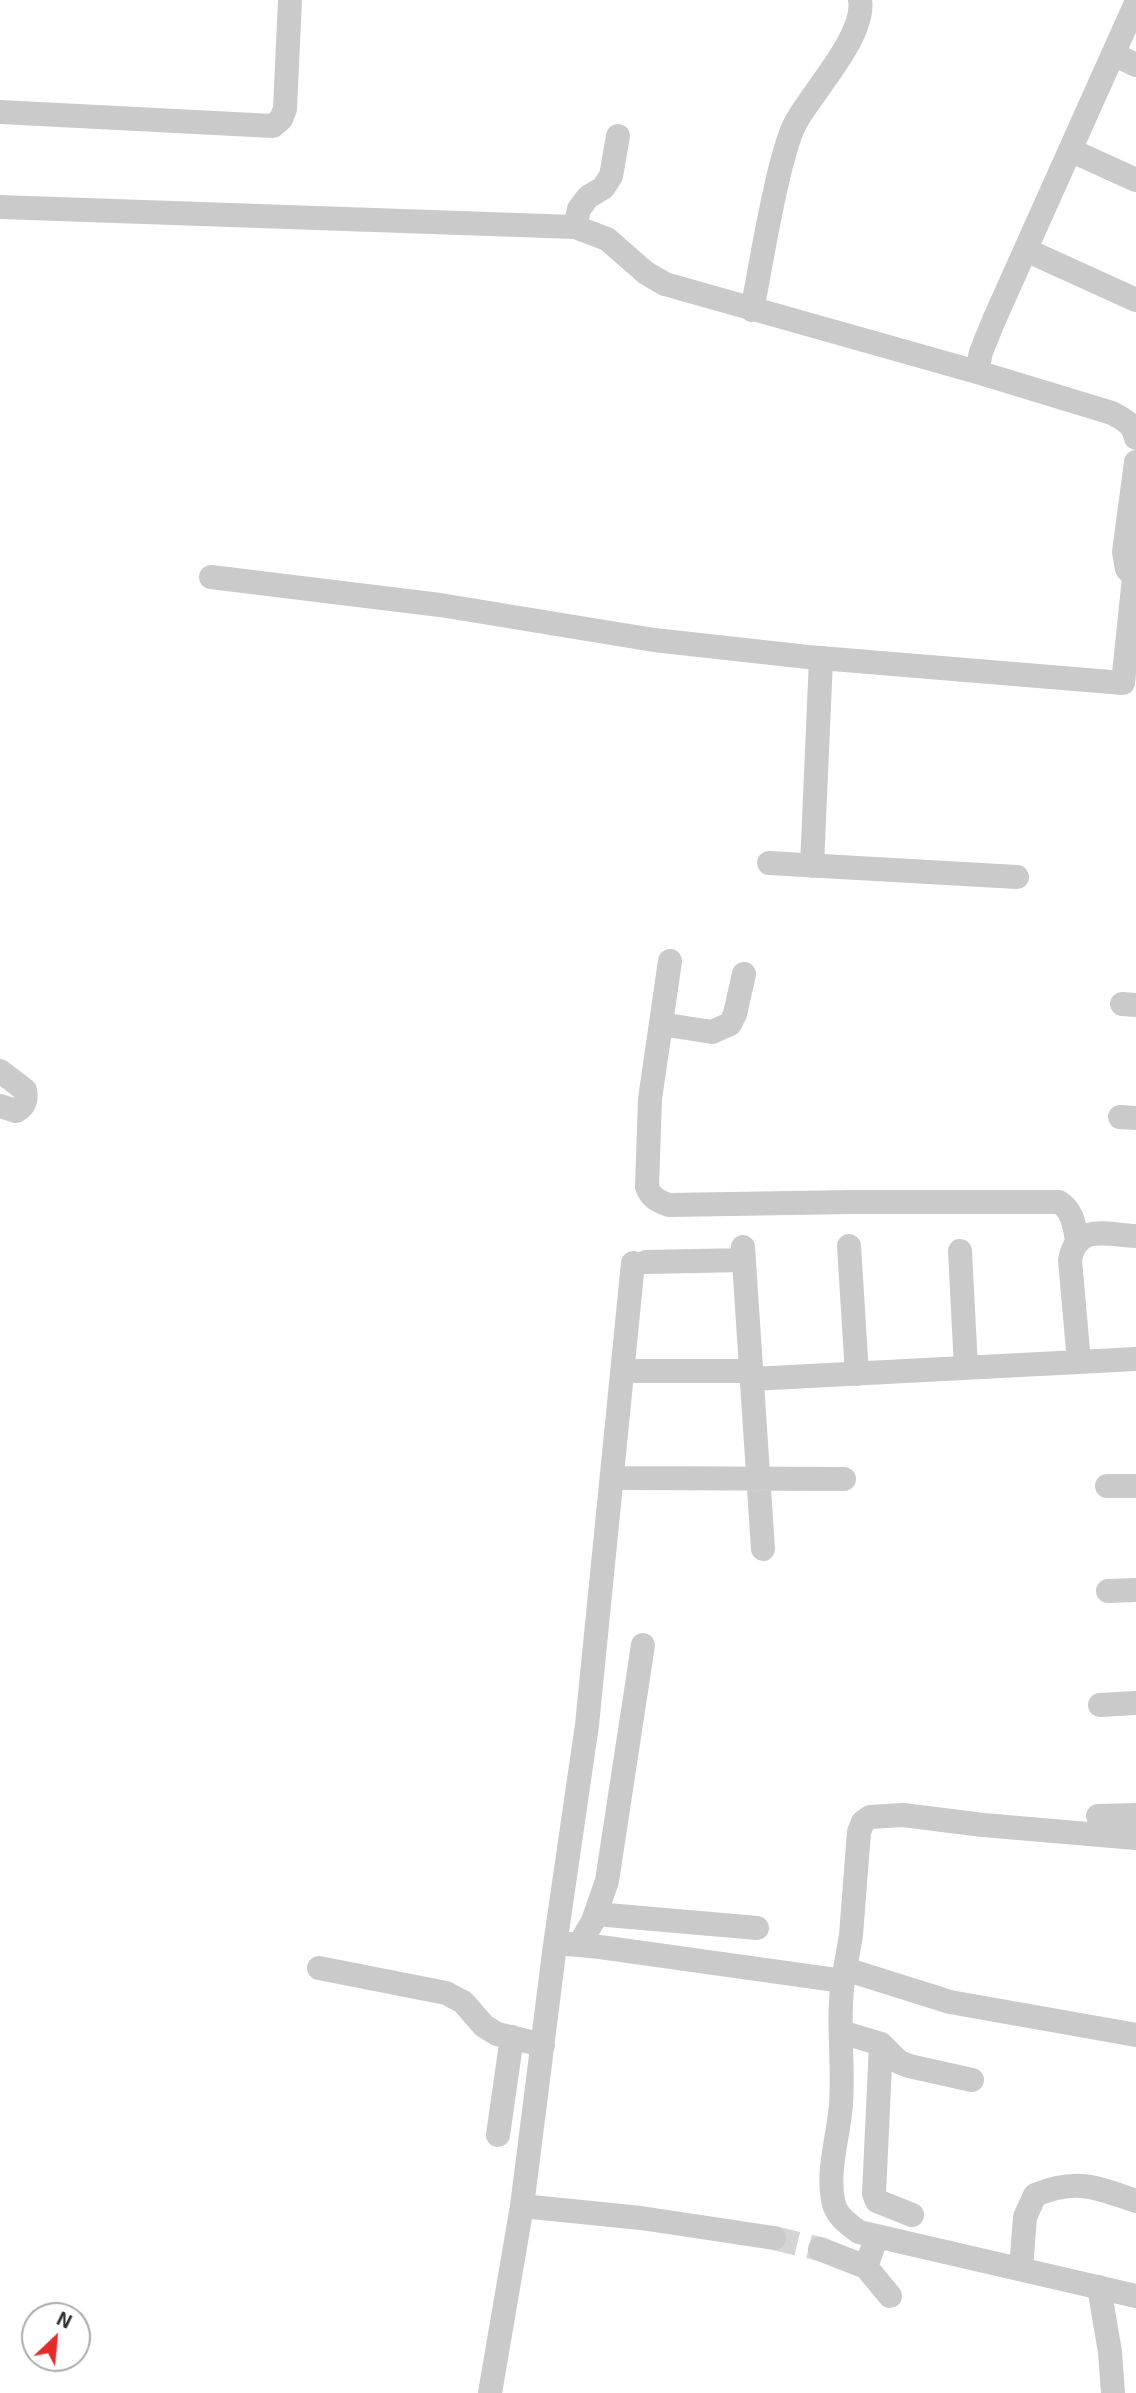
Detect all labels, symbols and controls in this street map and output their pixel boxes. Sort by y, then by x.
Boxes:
north arrow [21,2302,91,2372]
text: N [53,2306,76,2333]

